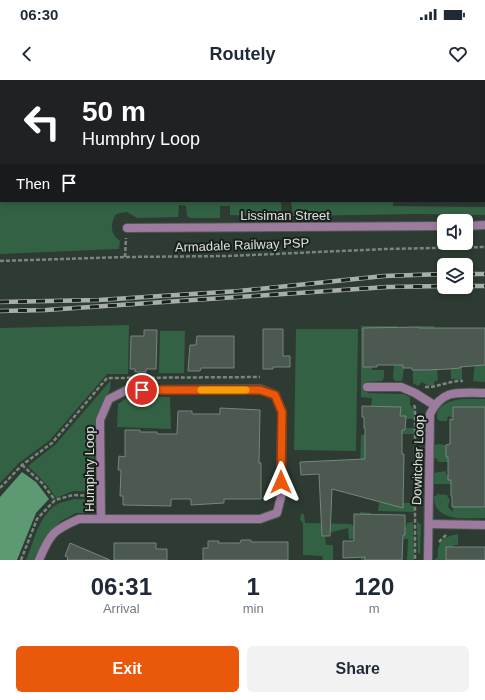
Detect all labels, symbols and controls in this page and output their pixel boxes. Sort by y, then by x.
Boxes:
text: 06:30 [20,6,58,23]
icon: back [16,43,38,65]
icon: heart [447,43,469,65]
text: Routely [209,44,276,64]
icon: left [16,96,68,148]
text: 50 m [82,96,146,127]
text: Humphry Loop [82,129,200,149]
icon: arrive [58,172,80,194]
text: Then [16,175,50,192]
street label: Lissiman Street [240,208,330,223]
map controls [437,214,473,294]
button: sound [437,214,473,250]
street label: Armadale Railway PSP [175,235,309,255]
button: layers [437,258,473,294]
pin [125,373,159,407]
icon: arrive [131,379,153,401]
street label: Dowitcher Loop [409,415,427,505]
street label: Humphry Loop [82,426,97,512]
position arrow [260,461,302,503]
text: 06:31 [91,573,152,600]
text: 1 [246,573,260,600]
text: 120 [354,573,394,600]
text: Arrival [103,601,140,616]
text: min [243,601,264,616]
text: m [369,601,380,616]
button: Exit [16,646,239,692]
button: Share [247,646,469,692]

